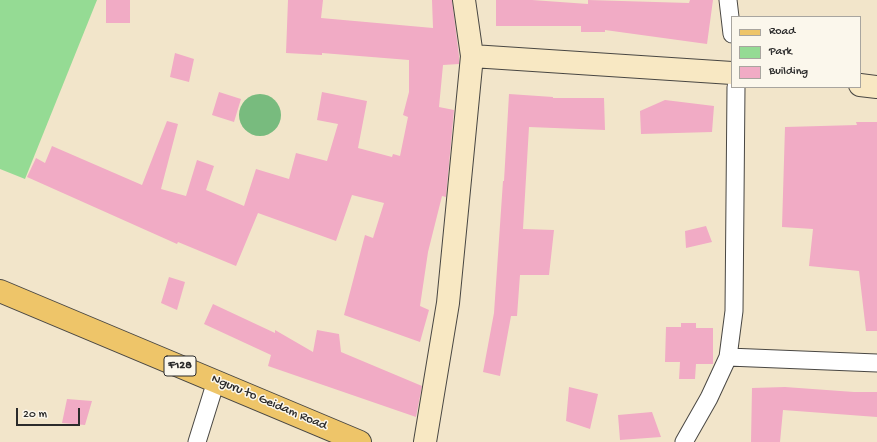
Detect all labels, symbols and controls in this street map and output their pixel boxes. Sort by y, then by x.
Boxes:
legend [731,16,861,88]
text: Road [769,25,795,39]
text: Park [769,45,792,59]
text: Building [769,65,808,79]
road number: F128 [164,356,196,376]
street label: Nguru to Geidam Road [209,372,329,434]
scale bar [18,400,82,426]
text: 20 m [23,408,47,422]

